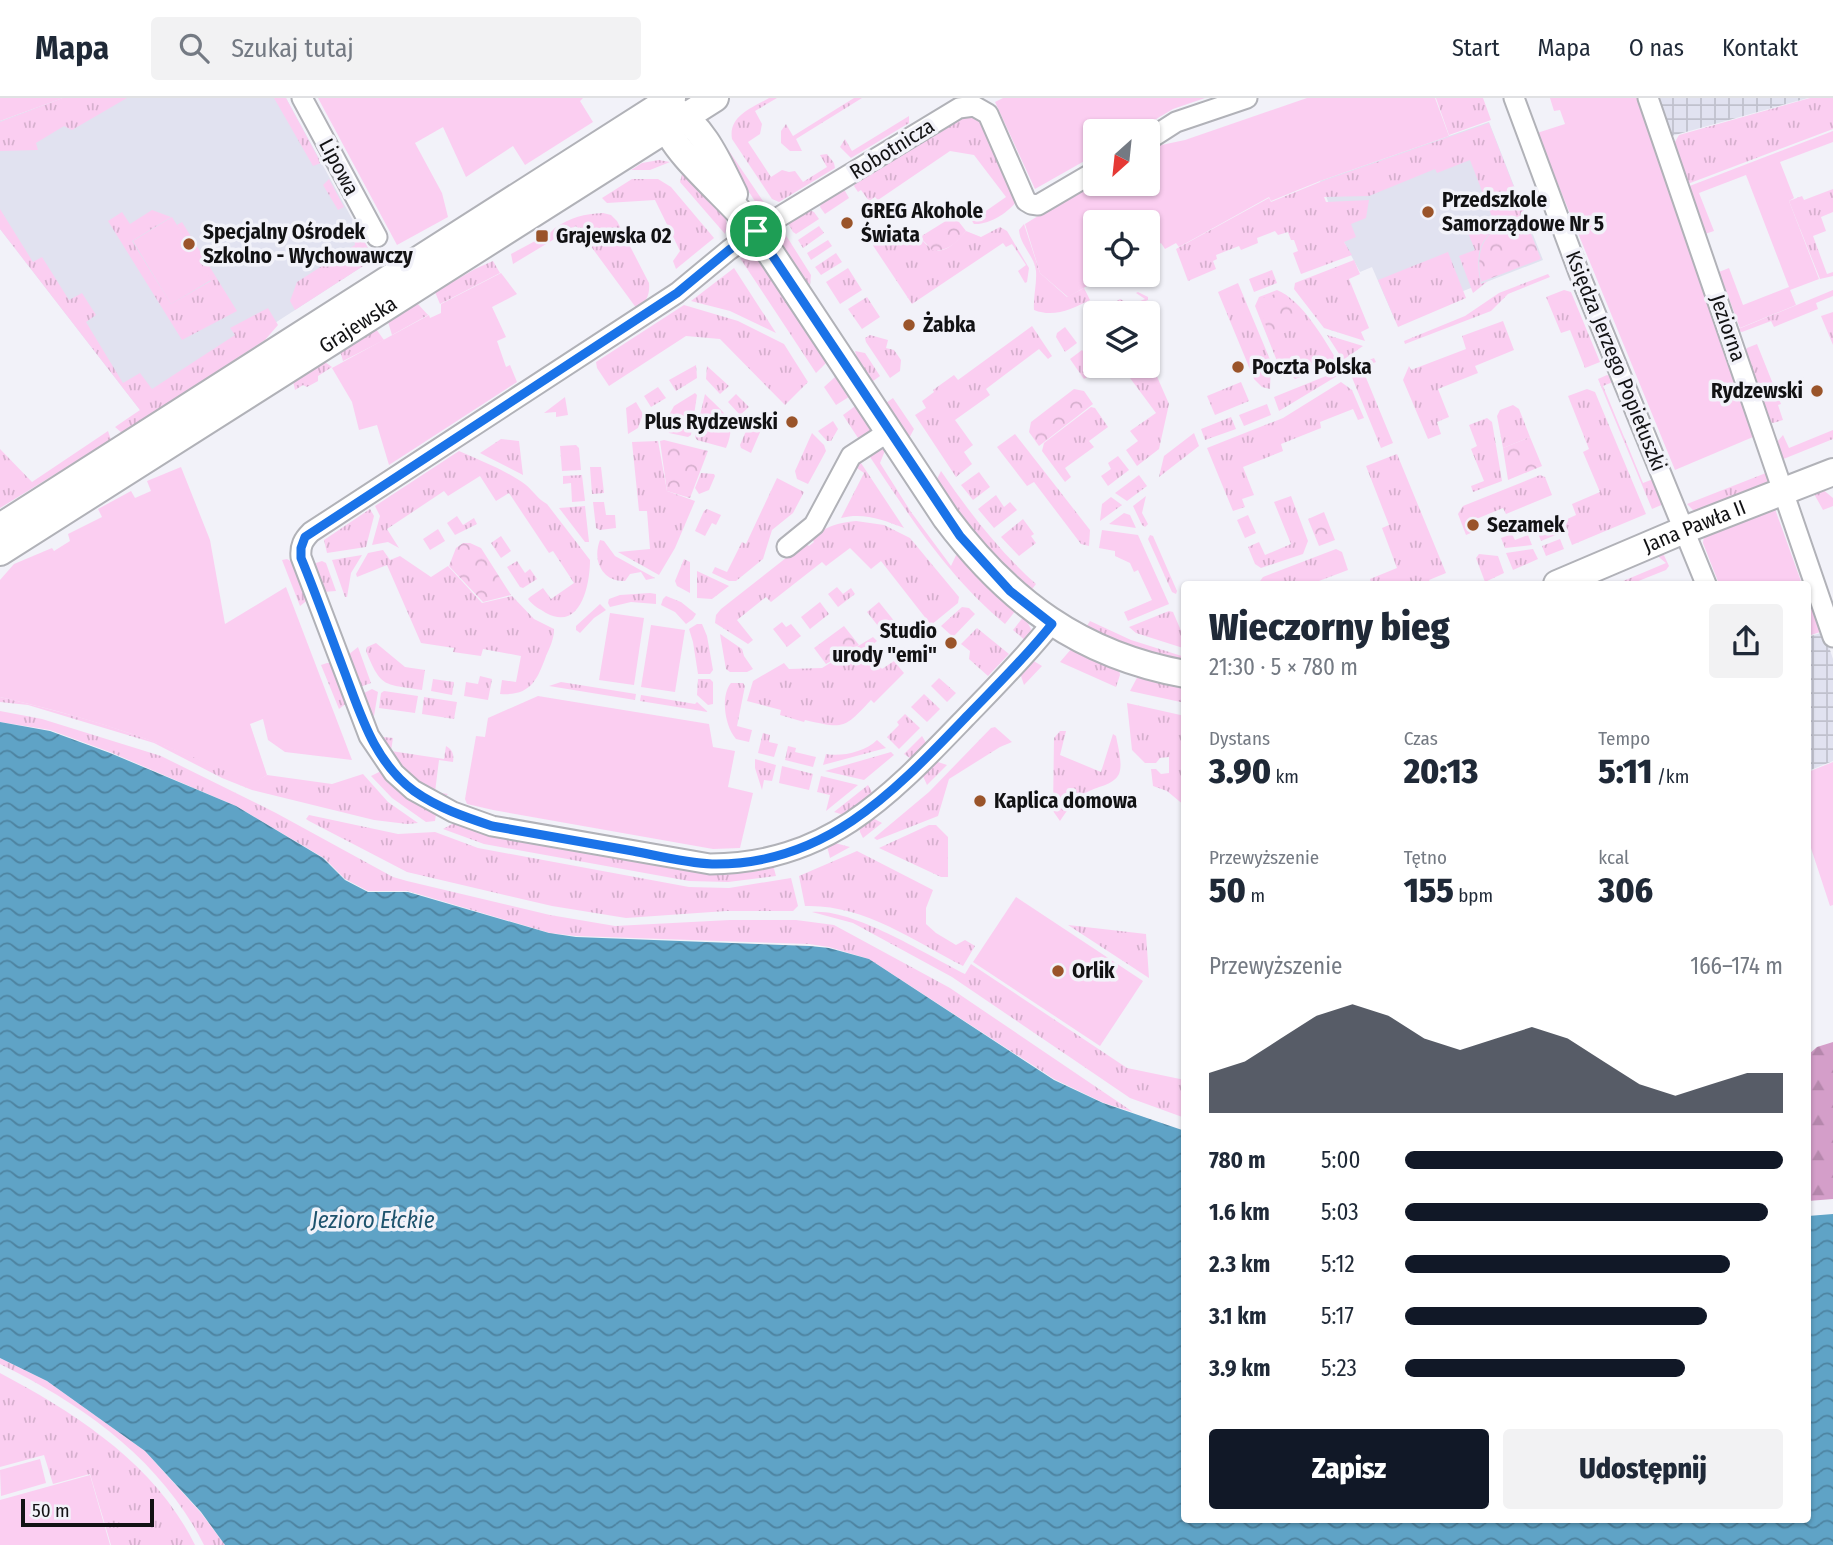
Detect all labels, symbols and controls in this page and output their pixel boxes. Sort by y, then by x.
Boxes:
search box [151,17,641,80]
text: Mapa [35,28,109,68]
icon: search [175,29,213,67]
text: Szukaj tutaj [231,33,354,64]
text: Start [1452,34,1500,62]
text: Mapa [1538,34,1591,62]
text: O nas [1629,34,1684,62]
text: Kontakt [1722,34,1798,62]
street label: Robotnicza [845,113,939,185]
north arrow [1083,119,1160,196]
map controls [1083,119,1160,378]
street label: Lipowa [313,134,365,200]
place label: Przedszkole Samorządowe Nr 5 [1442,187,1604,237]
place label: GREG Akohole Świata [861,198,983,248]
pin [726,201,786,261]
marker: Przedszkole Samorządowe Nr 5 [1420,204,1436,220]
button: locate [1083,210,1160,287]
icon: arrive [737,212,775,250]
marker: GREG Akohole Świata [839,215,855,231]
place label: Specjalny Ośrodek Szkolno - Wychowawczy [203,219,414,269]
place label: Grajewska 02 [556,223,672,249]
marker: Grajewska 02 [534,228,550,244]
marker: Specjalny Ośrodek Szkolno - Wychowawczy [181,236,197,252]
street label: Księdza Jerzego Popiełuszki [1560,247,1672,475]
street label: Grajewska [314,290,402,359]
street label: Jeziorna [1704,291,1752,365]
button: layers [1083,301,1160,378]
place label: Żabka [923,311,976,338]
marker: Żabka [901,317,917,333]
place label: Poczta Polska [1252,354,1372,380]
marker: Poczta Polska [1230,359,1246,375]
place label: Rydzewski [1711,378,1803,404]
marker: Rydzewski [1809,383,1825,399]
place label: Plus Rydzewski [645,409,778,435]
marker: Plus Rydzewski [784,414,800,430]
street label: Jana Pawła II [1639,494,1749,559]
place label: Sezamek [1487,512,1565,538]
marker: Sezamek [1465,517,1481,533]
text: Wieczorny bieg [1209,604,1450,650]
button: share [1709,604,1783,678]
place label: Studio urody "emi" [832,618,937,668]
marker: Studio urody "emi" [943,635,959,651]
text: 21:30 · 5 × 780 m [1209,653,1358,681]
text: Dystans [1209,727,1270,750]
text: Czas [1404,727,1438,750]
text: Tempo [1598,727,1650,750]
text: 3.90 [1209,750,1271,792]
text: 20:13 [1404,750,1478,792]
text: 5:11 [1598,750,1652,792]
text: km [1271,765,1299,788]
text: /km [1652,765,1689,788]
place label: Kaplica domowa [994,788,1137,814]
marker: Kaplica domowa [972,793,988,809]
text: Przewyższenie [1209,846,1319,869]
text: Tętno [1404,846,1447,869]
text: kcal [1598,846,1629,869]
text: 50 [1209,869,1246,911]
text: 155 [1404,869,1454,911]
text: 306 [1598,869,1653,911]
text: m [1246,884,1265,907]
text: bpm [1454,884,1493,907]
text: Przewyższenie [1209,952,1342,980]
text: 166–174 m [1690,952,1783,980]
place label: Orlik [1072,958,1115,984]
marker: Orlik [1050,963,1066,979]
text: 780 m [1209,1146,1266,1174]
text: 5:00 [1321,1146,1360,1174]
text: 1.6 km [1209,1198,1270,1226]
text: 5:03 [1321,1198,1359,1226]
water label: Jezioro Ełckie [309,1206,435,1234]
text: 2.3 km [1209,1250,1270,1278]
text: 5:12 [1321,1250,1355,1278]
text: 3.1 km [1209,1302,1267,1330]
text: 5:17 [1321,1302,1354,1330]
text: 3.9 km [1209,1354,1271,1382]
text: 5:23 [1321,1354,1357,1382]
button: Zapisz [1209,1429,1489,1509]
button: Udostępnij [1503,1429,1783,1509]
scale bar [21,1496,154,1528]
text: 50 m [32,1499,70,1522]

